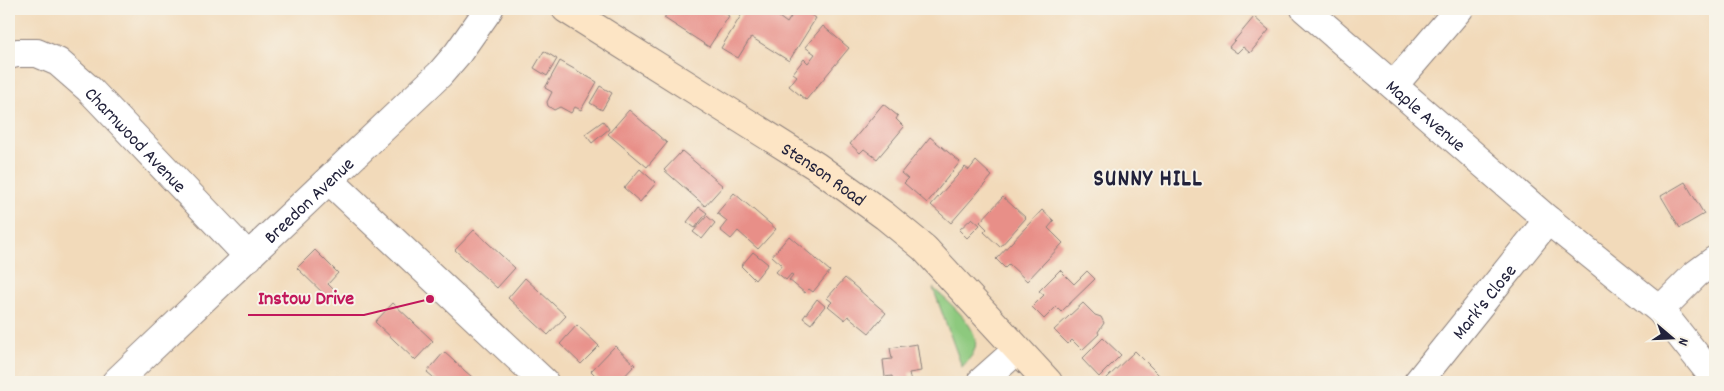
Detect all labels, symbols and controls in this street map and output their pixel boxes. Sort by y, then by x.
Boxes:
street label: Maple Avenue [1378,75,1470,160]
street label: Charnwood Avenue [77,82,191,200]
street label: Stenson Road [775,137,870,215]
street label: Breedon Avenue [259,152,362,251]
district label: SUNNY HILL [1093,163,1203,197]
street label: Mark's Close [1447,260,1524,347]
callout: Instow Drive [248,280,364,315]
text: Instow Drive [258,286,354,314]
north arrow [1646,314,1696,364]
text: N [1672,335,1693,348]

